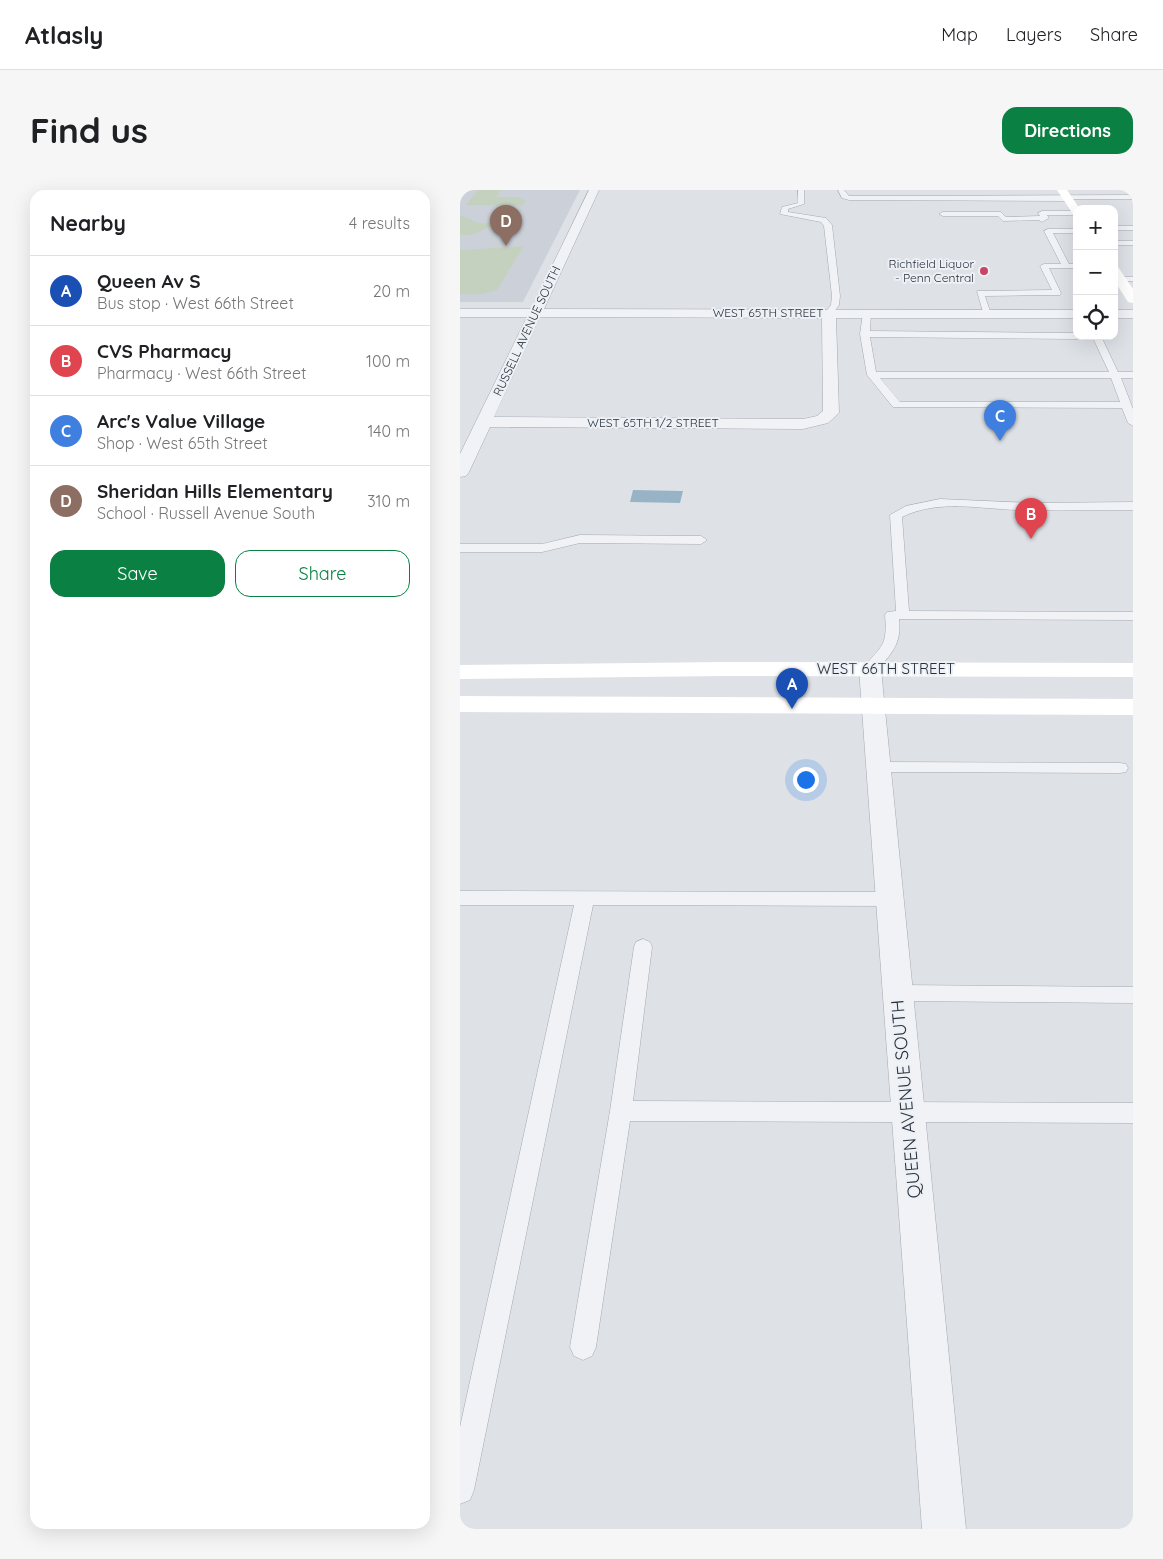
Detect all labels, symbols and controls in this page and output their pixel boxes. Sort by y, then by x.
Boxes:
text: Atlasly [25,20,103,50]
text: Map [941,23,978,46]
text: Layers [1006,23,1062,46]
text: Share [1090,23,1138,46]
button: Directions [1002,107,1133,154]
text: Find us [30,108,148,152]
pin: D [490,205,522,246]
map controls [1073,205,1118,340]
button: + [1073,205,1118,250]
text: Nearby [50,210,126,236]
text: 4 results [349,213,410,233]
button: − [1073,250,1118,295]
place label: Richfield Liquor - Penn Central [889,256,974,285]
street label: RUSSELL AVENUE SOUTH [490,263,563,398]
marker: Richfield Liquor - Penn Central [978,265,990,277]
text: Queen Av S [97,269,201,293]
text: A [61,281,71,301]
text: 20 m [373,281,410,301]
text: Bus stop · West 66th Street [97,293,294,313]
button: locate [1073,295,1118,340]
street label: WEST 65TH STREET [713,305,823,320]
text: CVS Pharmacy [97,339,232,363]
text: B [61,351,71,371]
text: 100 m [366,351,410,371]
text: Pharmacy · West 66th Street [97,363,306,383]
pin: C [984,400,1016,441]
text: Arc's Value Village [97,409,265,433]
street label: WEST 65TH 1/2 STREET [587,415,719,430]
text: C [61,421,71,441]
text: 140 m [367,421,410,441]
text: Shop · West 65th Street [97,433,268,453]
text: Sheridan Hills Elementary [97,479,333,503]
text: D [60,491,72,511]
text: 310 m [367,491,410,511]
pin: B [1015,498,1047,539]
text: School · Russell Avenue South [97,503,315,523]
button: Save [50,550,225,597]
button: Share [235,550,410,597]
street label: WEST 66TH STREET [817,659,955,678]
pin: A [776,668,808,709]
your location [793,767,819,793]
street label: QUEEN AVENUE SOUTH [885,999,926,1199]

